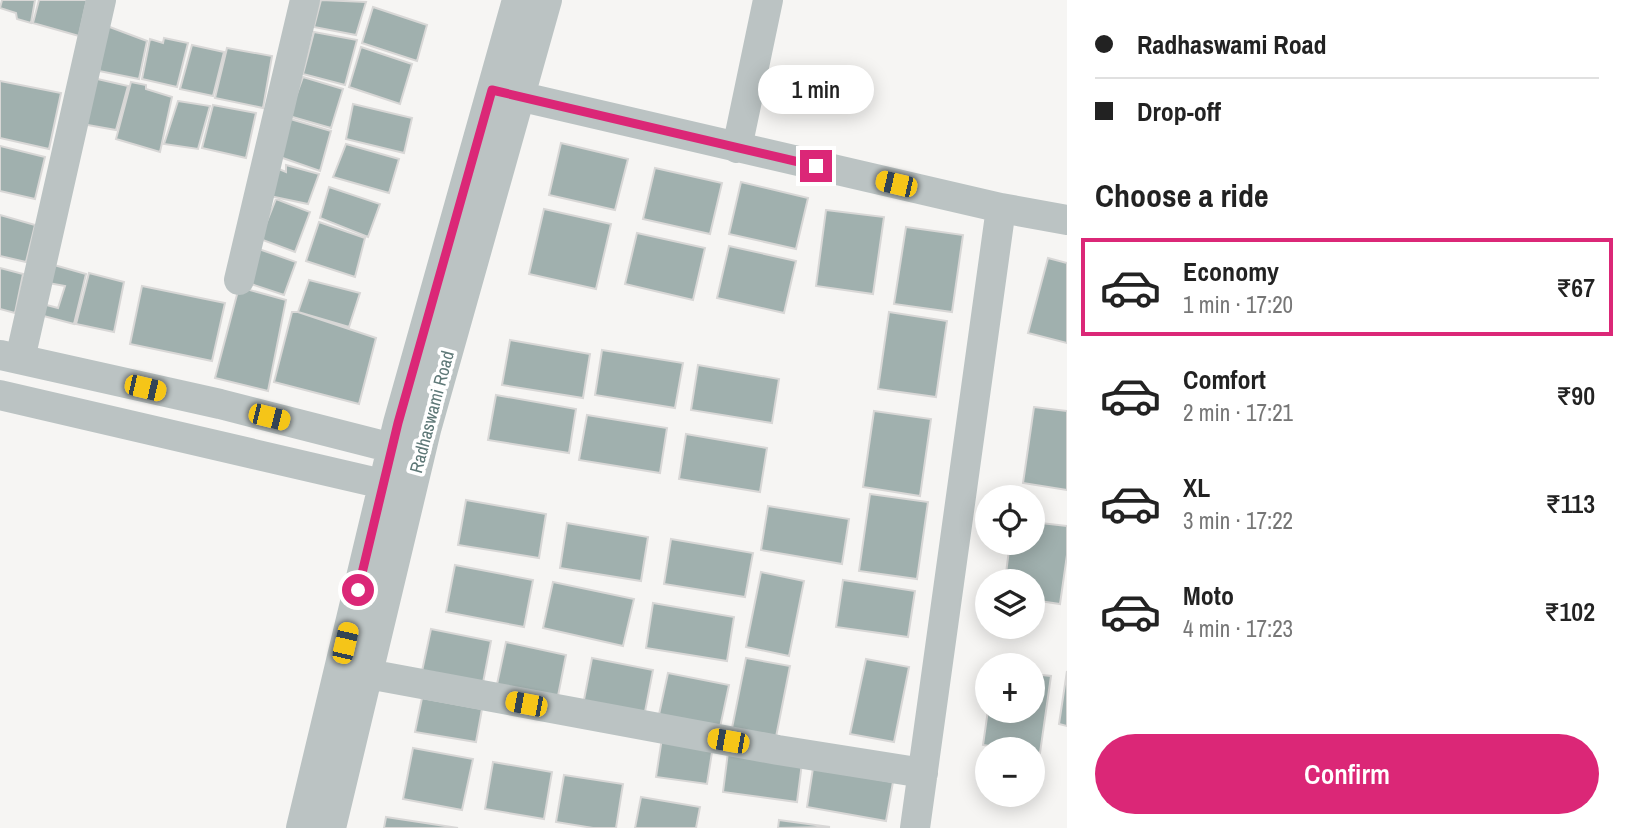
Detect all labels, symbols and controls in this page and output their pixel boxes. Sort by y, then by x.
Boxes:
text: Radhaswami Road [1137,27,1327,62]
callout: 1 min [758,64,874,114]
text: 1 min [792,74,840,105]
text: Drop-off [1137,94,1221,129]
route end [800,150,832,182]
car [874,169,919,199]
text: Choose a ride [1095,174,1269,217]
text: Economy [1183,254,1279,289]
icon: car [1099,256,1162,319]
text: ₹67 [1556,270,1595,305]
text: 1 min · 17:20 [1183,289,1293,320]
street label: Radhaswami Road [403,348,460,476]
text: Comfort [1183,362,1266,397]
icon: car [1099,364,1162,427]
car [123,373,168,403]
text: ₹90 [1556,378,1595,413]
text: 2 min · 17:21 [1183,397,1293,428]
car [247,402,292,432]
text: XL [1183,470,1210,505]
icon: car [1099,472,1162,535]
map controls [975,485,1045,807]
button: locate [975,485,1045,555]
text: ₹113 [1546,486,1595,521]
text: 3 min · 17:22 [1183,505,1293,536]
button: layers [975,569,1045,639]
route start [342,574,374,606]
text: Moto [1183,578,1234,613]
icon: car [1099,580,1162,643]
text: ₹102 [1545,594,1595,629]
text: 4 min · 17:23 [1183,613,1293,644]
car [331,620,360,666]
button: + [975,653,1045,723]
car [504,690,549,718]
car [706,727,751,755]
button: Confirm [1095,734,1599,814]
button: − [975,737,1045,807]

